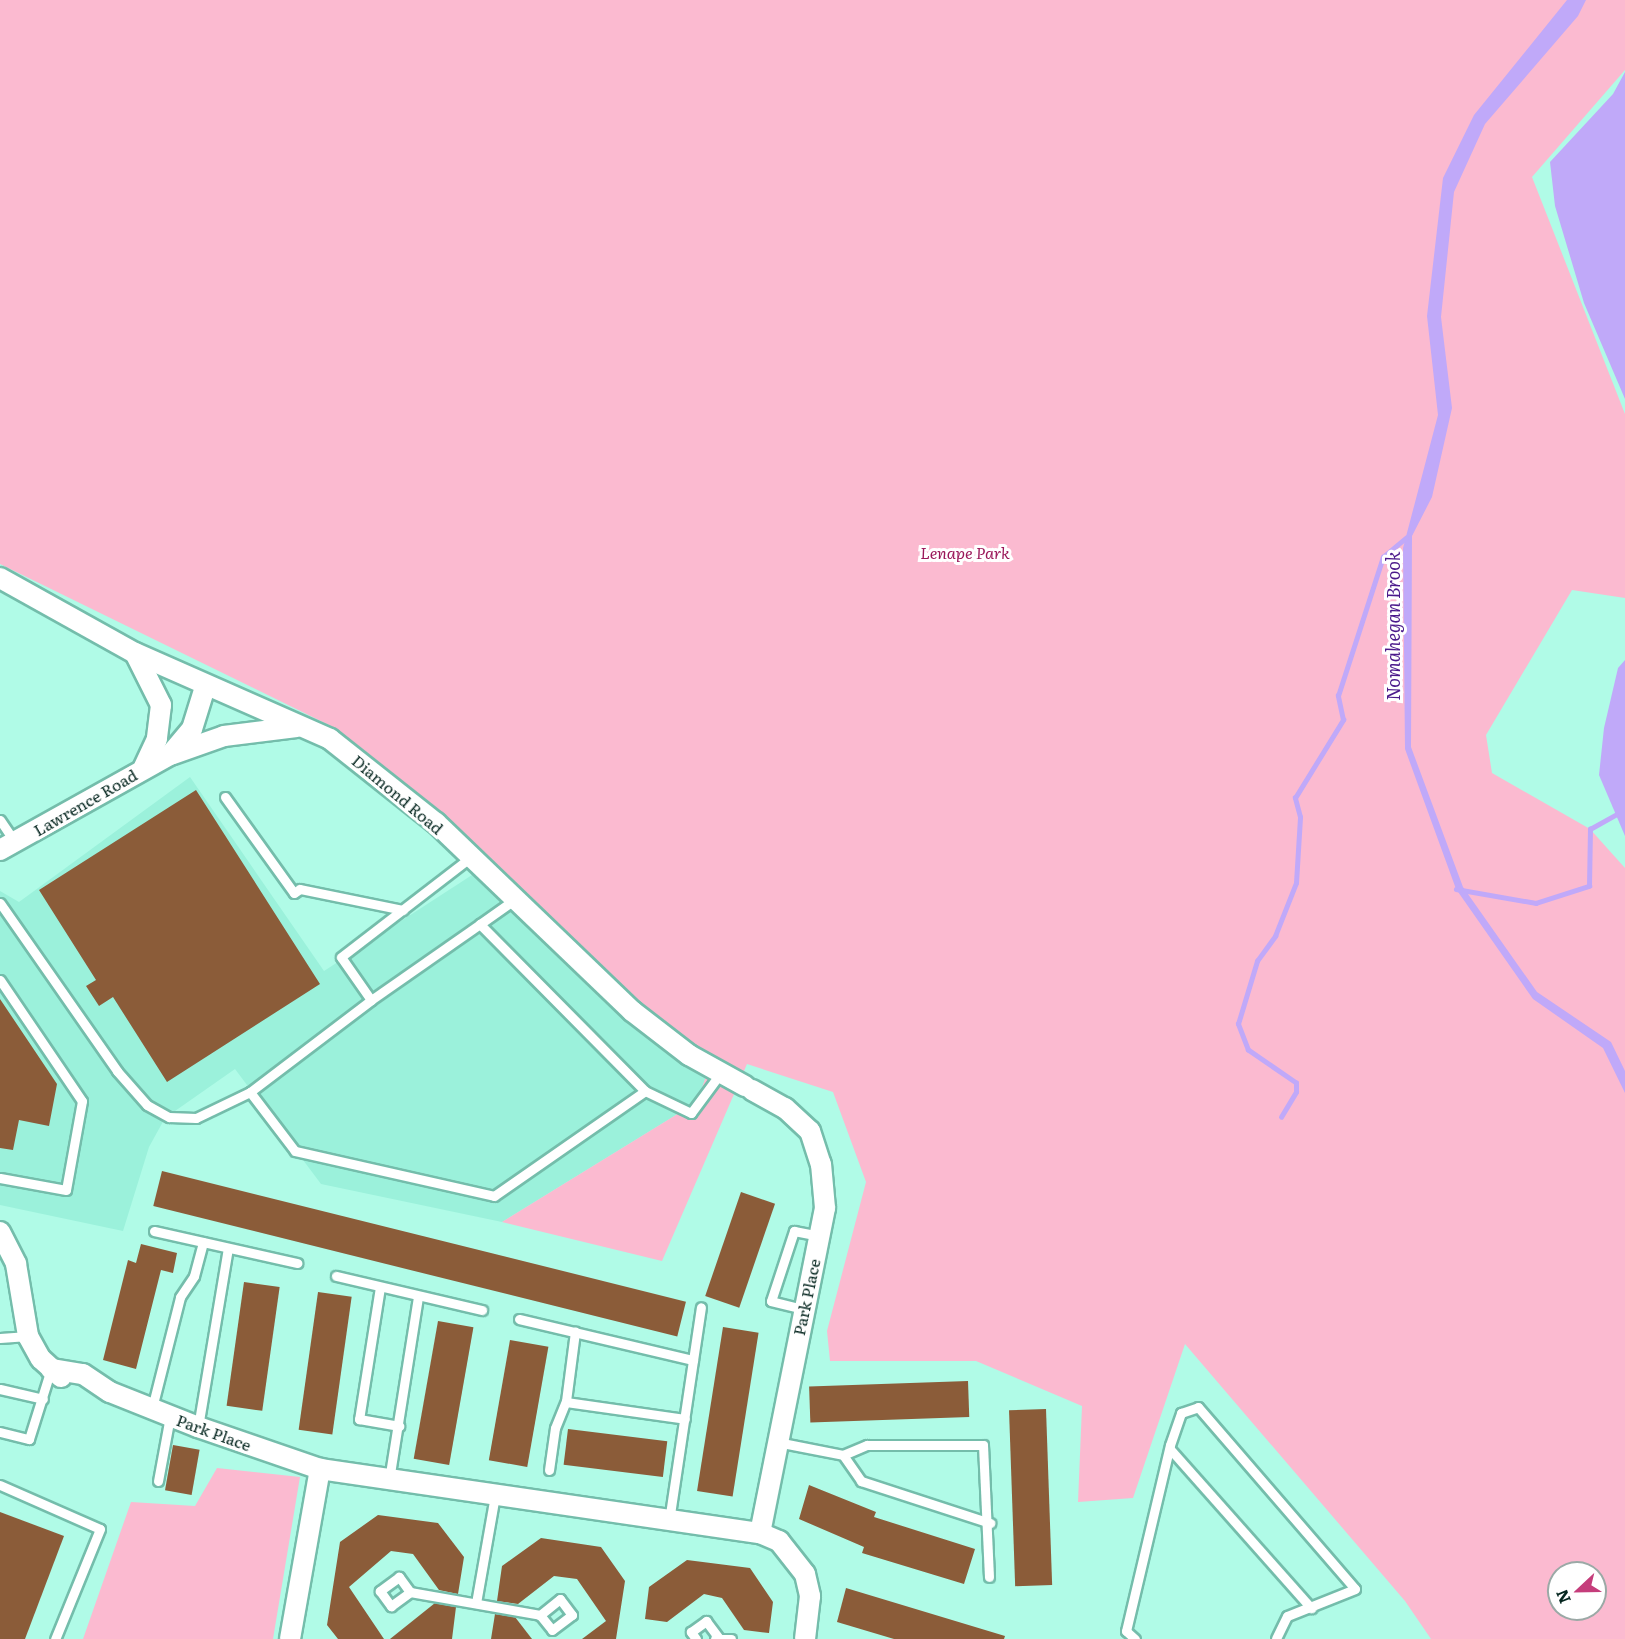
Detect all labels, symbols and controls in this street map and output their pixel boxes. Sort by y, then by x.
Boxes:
park label: Lenape Park [920,542,1010,562]
water label: Nomahegan Brook [1382,551,1404,701]
street label: Diamond Road [349,750,447,838]
street label: Lawrence Road [30,765,140,839]
street label: Park Place [788,1257,824,1337]
street label: Park Place [174,1410,254,1454]
north arrow [1547,1561,1607,1621]
text: N [1549,1586,1576,1608]

